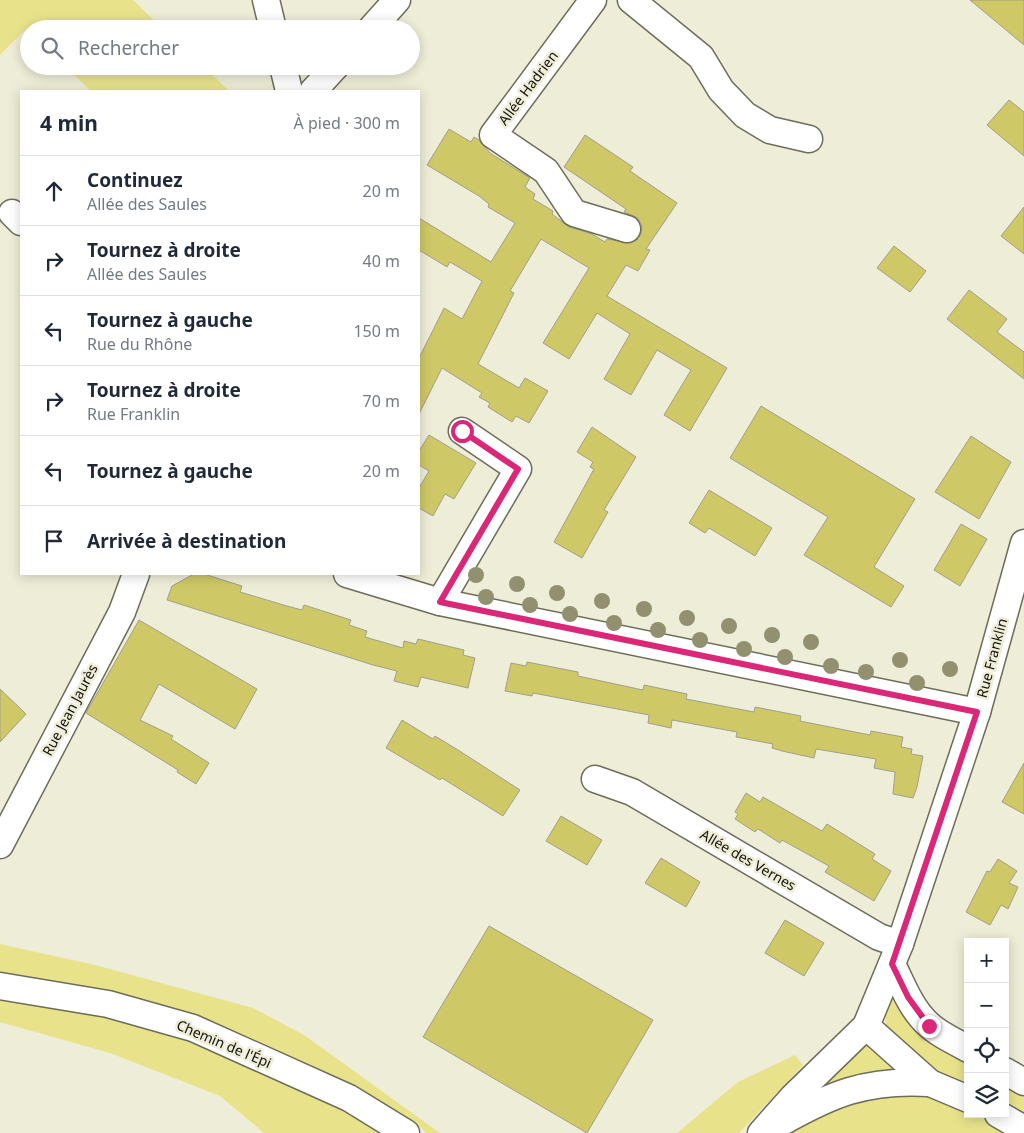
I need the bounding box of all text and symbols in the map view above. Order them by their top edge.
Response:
search box [20,20,420,75]
icon: search [38,34,66,62]
text: Rechercher [78,35,179,61]
street label: Allée Hadrien [493,47,562,129]
text: 4 min [40,109,98,137]
text: À pied · 300 m [294,112,400,134]
text: Continuez [87,167,183,193]
icon: ahead [40,177,68,205]
text: 20 m [363,180,400,202]
text: Allée des Saules [87,193,207,215]
text: Tournez à droite [87,237,241,263]
icon: right [40,247,68,275]
text: 40 m [363,250,400,272]
text: Allée des Saules [87,263,207,285]
text: Tournez à gauche [87,307,253,333]
icon: left [40,317,68,345]
text: 150 m [353,320,400,342]
text: Rue du Rhône [87,333,192,355]
text: Tournez à droite [87,377,241,403]
icon: right [40,387,68,415]
text: 70 m [363,390,400,412]
text: Rue Franklin [87,403,180,425]
route start [451,420,474,443]
icon: left [40,457,68,485]
text: Tournez à gauche [87,458,253,484]
text: 20 m [363,460,400,482]
icon: arrive [40,527,68,555]
text: Arrivée à destination [87,528,286,554]
street label: Rue Franklin [972,616,1011,700]
street label: Rue Jean Jaurès [37,660,102,759]
street label: Allée des Vernes [697,824,800,895]
map controls [964,938,1009,1118]
button: + [964,938,1009,983]
button: − [964,983,1009,1028]
street label: Chemin de l'Épi [174,1015,275,1072]
route end [918,1015,941,1038]
button: locate [964,1028,1009,1073]
button: layers [964,1073,1009,1118]

